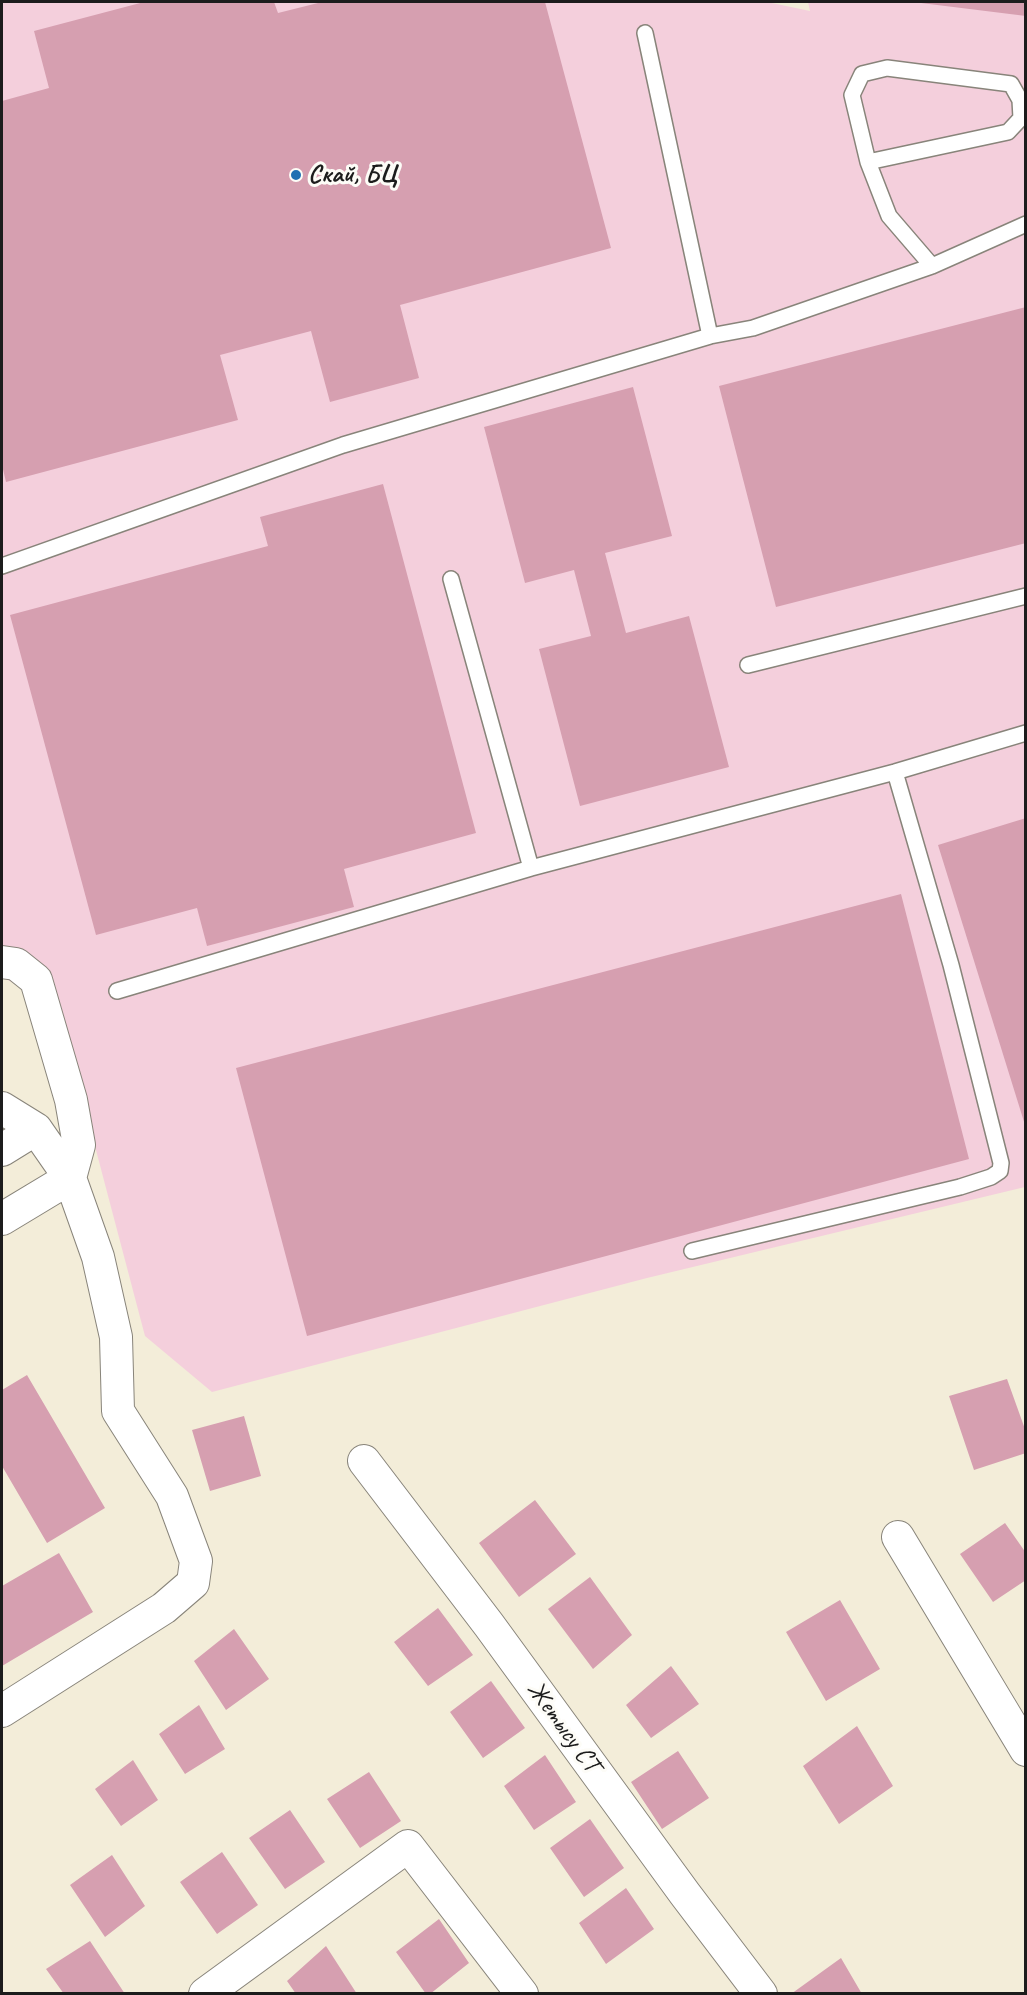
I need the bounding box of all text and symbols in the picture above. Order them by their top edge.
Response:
place label: Скай, БЦ [308,159,398,191]
marker: Скай, БЦ [289,168,303,182]
street label: Жетысу СТ [520,1675,606,1779]

